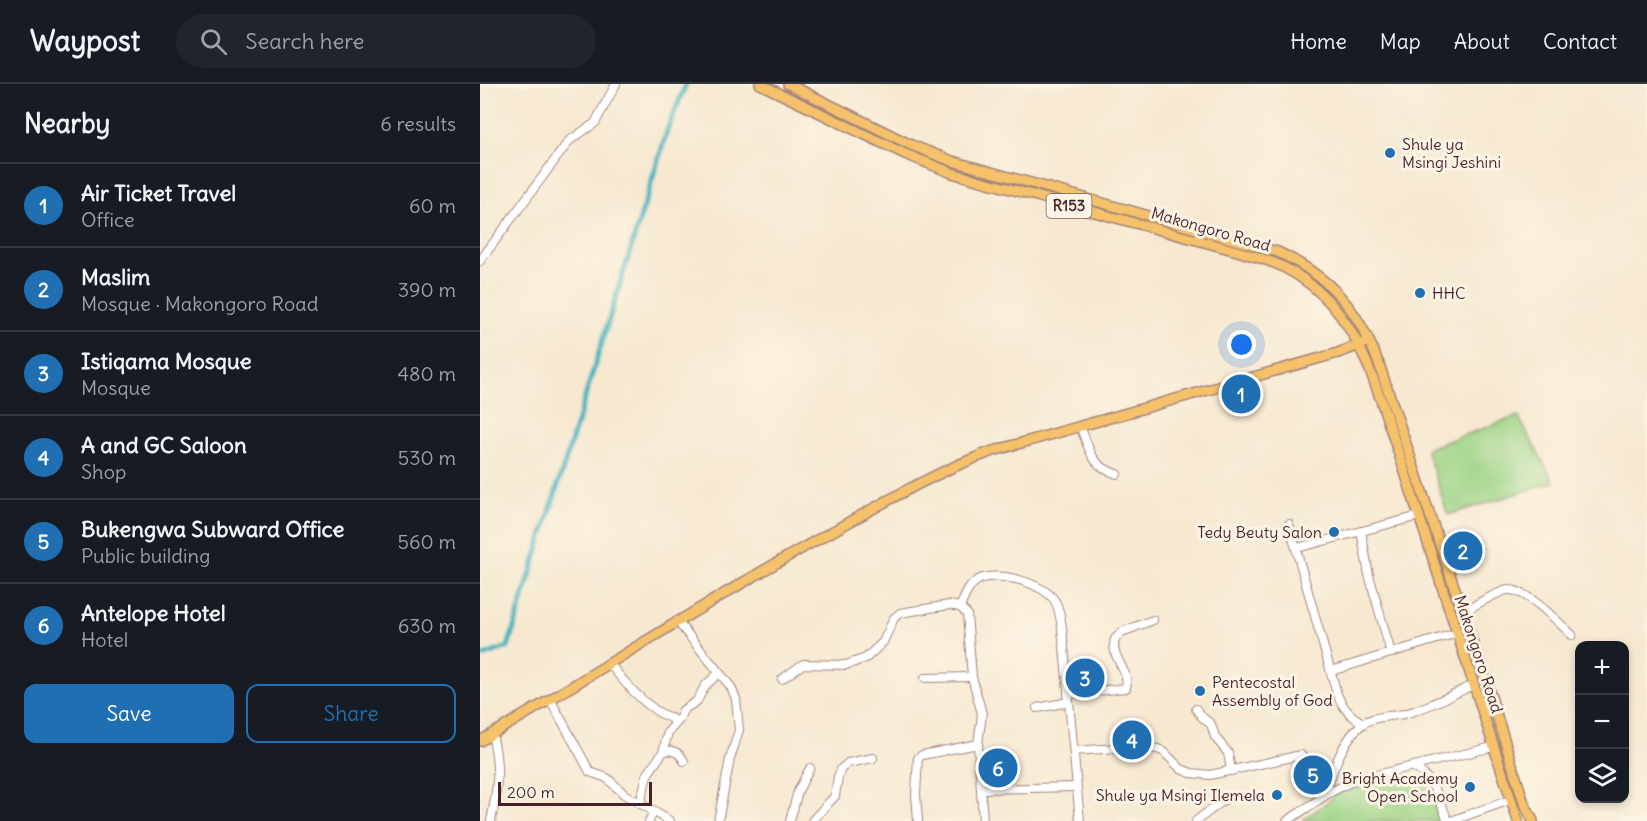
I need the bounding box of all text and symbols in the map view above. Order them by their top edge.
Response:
search box [176,14,596,68]
text: Waypost [30,23,140,59]
icon: search [197,25,230,58]
text: Search here [245,27,364,55]
text: Home [1290,28,1347,55]
text: Map [1380,28,1421,55]
text: About [1454,28,1510,55]
text: Contact [1543,28,1617,55]
text: Nearby [24,107,110,140]
text: 6 results [380,111,456,136]
place label: Shule ya Msingi Jeshini [1402,134,1501,172]
marker: Shule ya Msingi Jeshini [1383,146,1397,160]
text: Air Ticket Travel [81,179,236,207]
text: 1 [40,193,47,218]
text: 60 m [409,193,456,218]
road number: R153 [1046,194,1092,218]
street label: Makongoro Road [1149,202,1273,256]
text: Office [81,207,135,232]
text: Maslim [81,263,150,291]
text: 2 [38,277,49,302]
text: 390 m [398,277,456,302]
place label: HHC [1432,283,1466,303]
marker: HHC [1413,286,1427,300]
text: Mosque · Makongoro Road [81,291,318,316]
your location [1227,330,1256,359]
text: Istiqama Mosque [81,347,252,375]
text: 3 [38,361,49,386]
text: 480 m [397,361,456,386]
pin: 1 [1222,372,1260,416]
text: Mosque [81,375,151,400]
text: A and GC Saloon [81,431,247,459]
text: 4 [38,445,49,470]
text: 530 m [398,445,456,470]
text: Shop [81,459,126,484]
text: Bukengwa Subward Office [81,515,344,543]
place label: Tedy Beuty Salon [1197,522,1322,542]
marker: Tedy Beuty Salon [1327,525,1341,539]
pin: 2 [1444,528,1482,574]
text: 5 [38,529,49,554]
text: 560 m [398,529,456,554]
text: Public building [81,543,210,568]
street label: Makongoro Road [1450,592,1508,716]
text: Antelope Hotel [81,599,226,627]
text: 6 [38,613,49,638]
text: 630 m [398,613,456,638]
text: Hotel [81,627,128,652]
map controls [1575,641,1629,803]
button: + [1575,641,1629,695]
pin: 3 [1066,656,1104,700]
place label: Pentecostal Assembly of God [1212,672,1333,710]
button: Save [24,684,234,743]
button: Share [246,684,456,743]
marker: Pentecostal Assembly of God [1193,684,1207,698]
button: − [1575,695,1629,749]
pin: 4 [1112,718,1152,762]
pin: 6 [978,746,1018,790]
button: layers [1575,749,1629,803]
pin: 5 [1294,752,1332,798]
place label: Bright Academy Open School [1342,768,1458,806]
scale bar [498,779,652,806]
marker: Bright Academy Open School [1463,780,1477,794]
text: 200 m [507,782,555,802]
place label: Shule ya Msingi Ilemela [1096,785,1265,805]
marker: Shule ya Msingi Ilemela [1270,788,1284,802]

